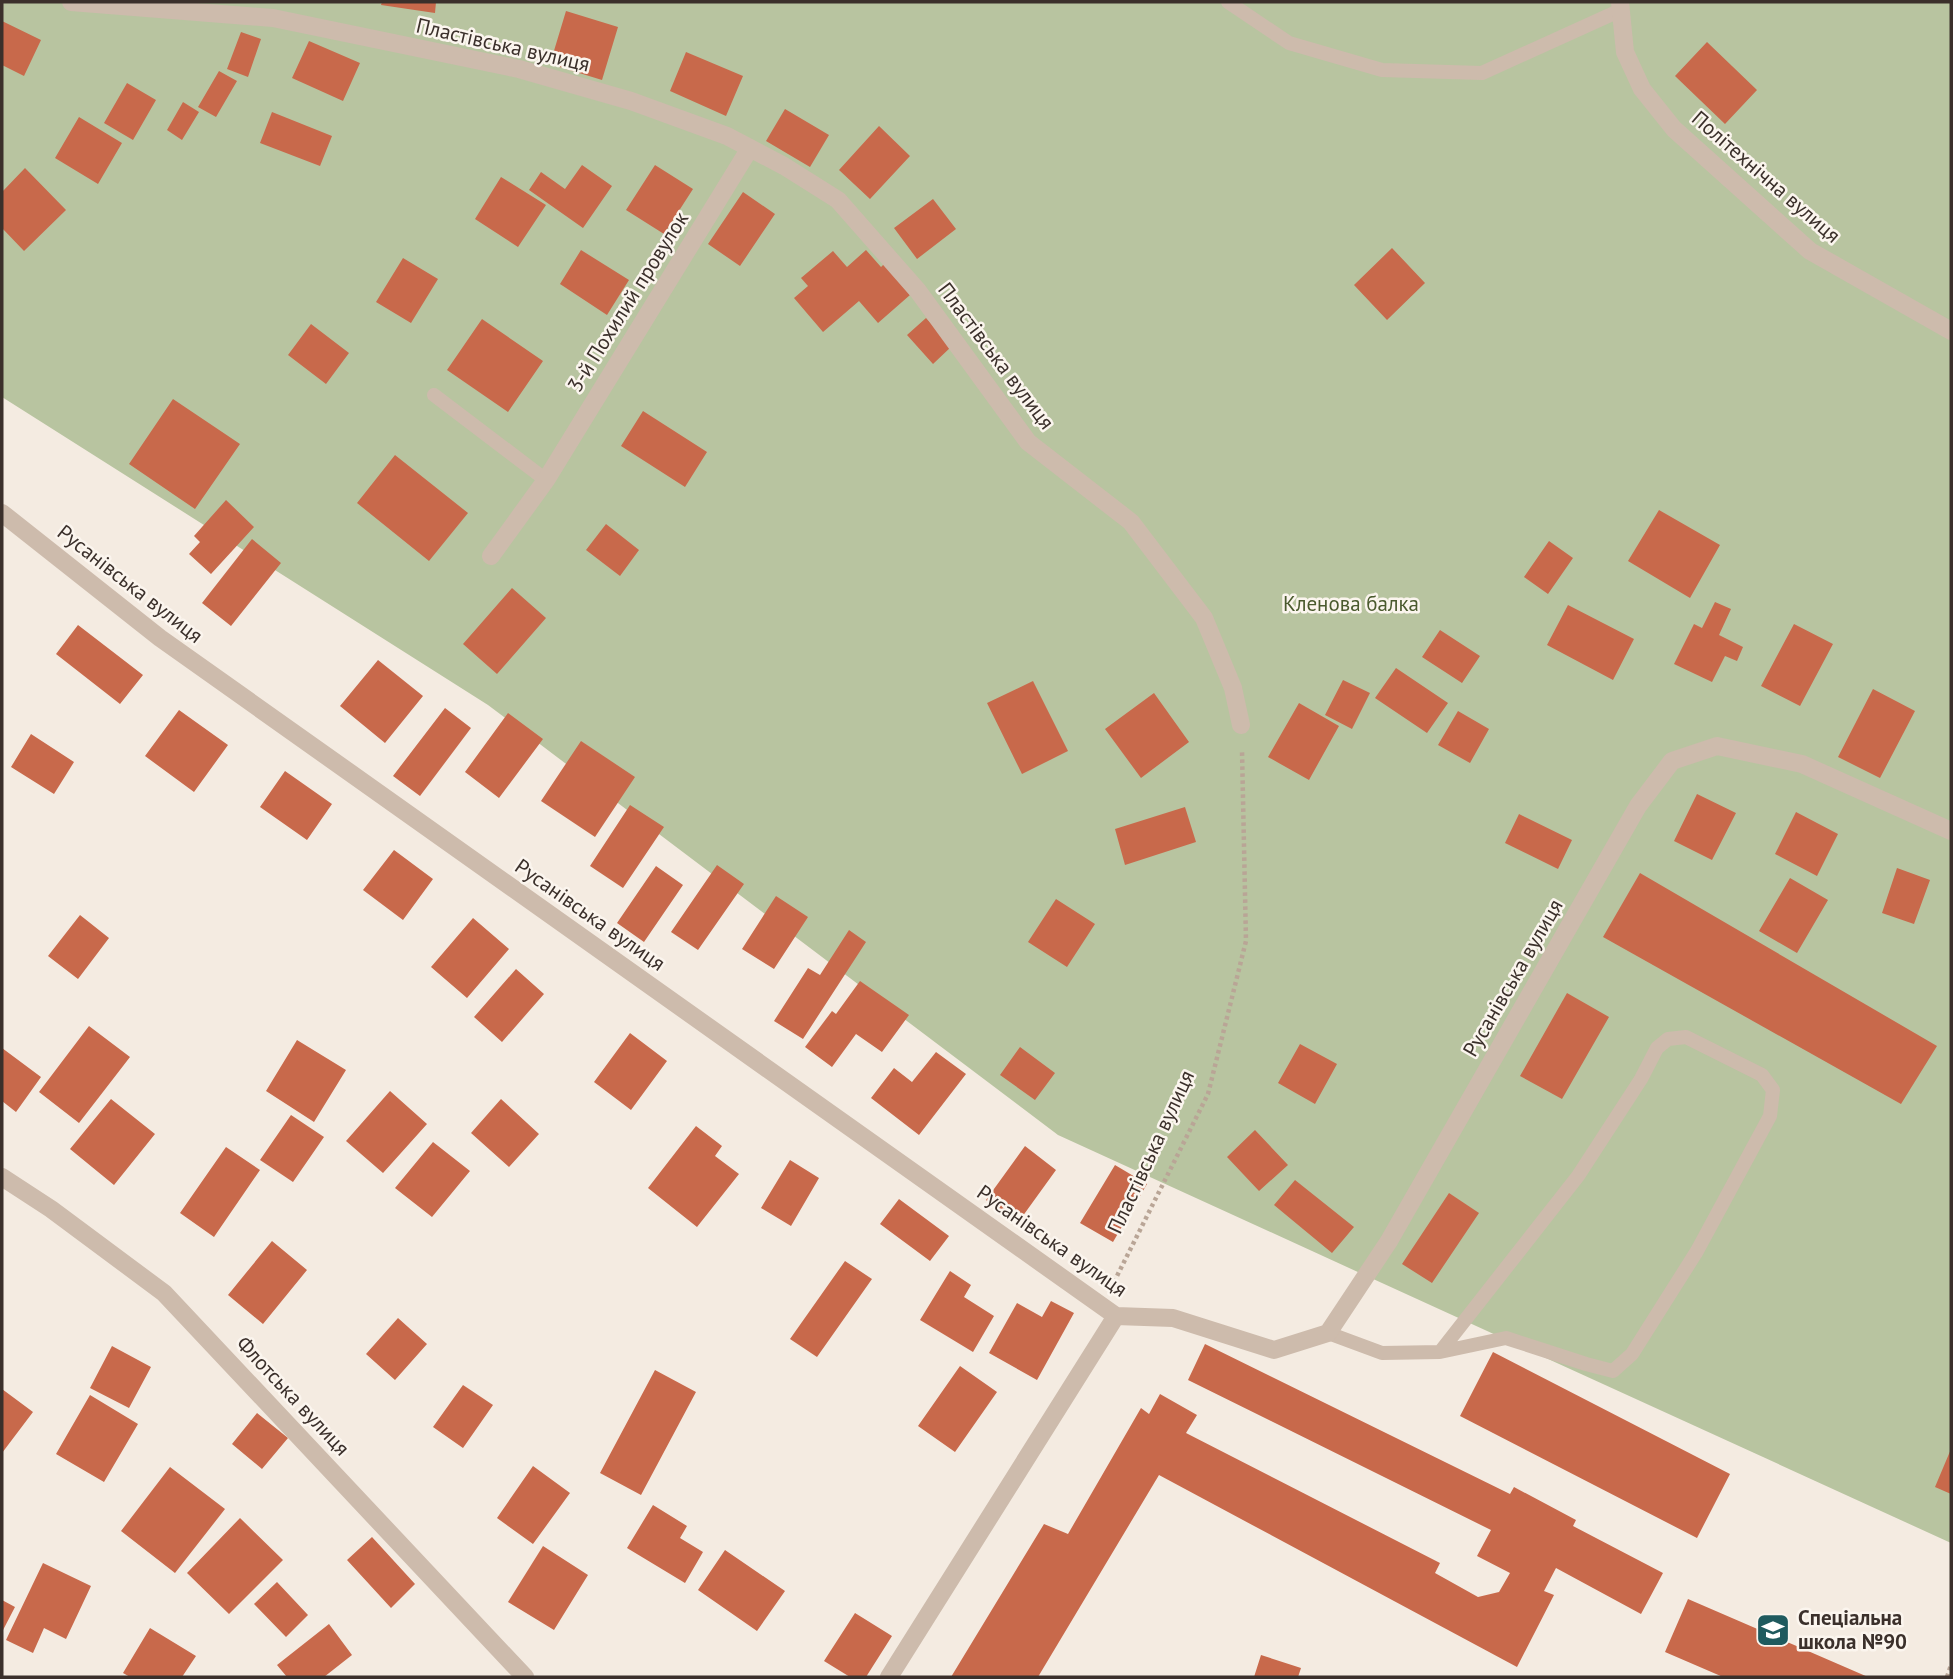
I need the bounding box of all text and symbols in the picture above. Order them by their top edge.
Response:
street label: Пластівська вулиця [414,11,592,78]
street label: Політехнічна вулиця [1686,105,1846,249]
street label: 3-й Похилий провулок [561,206,694,397]
street label: Пластівська вулиця [932,277,1060,435]
street label: Русанівська вулиця [52,518,209,649]
park label: Кленова балка [1283,590,1419,617]
street label: Русанівська вулиця [510,853,671,977]
street label: Русанівська вулиця [1457,894,1569,1061]
street label: Пластівська вулиця [1101,1066,1200,1238]
street label: Русанівська вулиця [972,1179,1133,1303]
street label: Флотська вулиця [231,1330,356,1461]
place label: Спеціальна школа №90 [1798,1604,1907,1655]
school or university icon: Спеціальна школа №90 [1754,1611,1792,1649]

